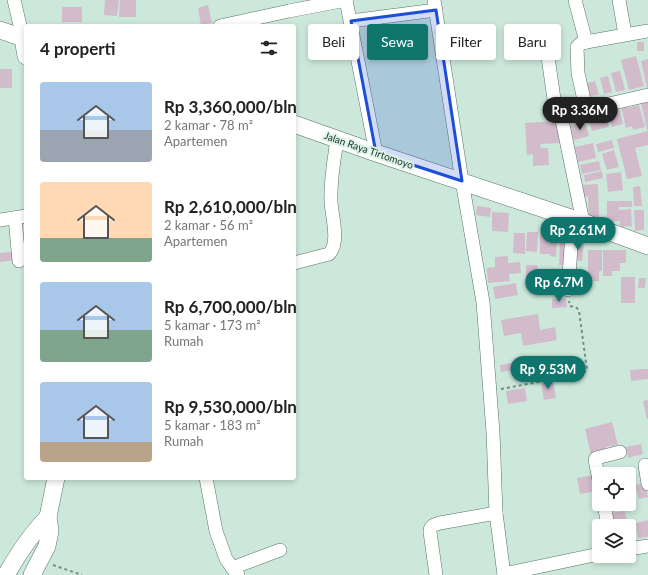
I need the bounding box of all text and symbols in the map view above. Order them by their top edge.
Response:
chip: Beli [308,24,359,60]
chip: Sewa [367,24,428,60]
chip: Filter [436,24,496,60]
chip: Baru [504,24,561,60]
icon: filters [258,37,280,59]
text: 4 properti [40,38,116,59]
text: Rp 3,360,000/bln [164,96,297,117]
pin: Rp 3.36M [539,97,621,131]
icon: home [72,98,120,146]
text: Rp 3.36M [552,102,608,118]
text: 2 kamar · 78 m² [164,117,253,133]
street label: Jalan Raya Tirtomoyo [323,129,415,171]
text: Apartemen [164,133,228,149]
text: Rp 2,610,000/bln [164,196,297,217]
icon: home [72,198,120,246]
text: 2 kamar · 56 m² [164,217,253,233]
pin: Rp 2.61M [537,217,619,251]
text: Rp 2.61M [550,222,606,238]
text: Apartemen [164,233,228,249]
pin: Rp 6.7M [522,269,596,303]
text: Rp 6.7M [534,274,584,290]
text: Rp 6,700,000/bln [164,296,297,317]
icon: home [72,298,120,346]
text: 5 kamar · 173 m² [164,317,261,333]
text: Rumah [164,333,204,349]
pin: Rp 9.53M [507,356,589,390]
text: Rp 9.53M [520,361,576,377]
text: Rp 9,530,000/bln [164,396,297,417]
icon: home [72,398,120,446]
text: 5 kamar · 183 m² [164,417,261,433]
text: Rumah [164,433,204,449]
map controls [592,467,636,563]
button: locate [592,467,636,511]
button: layers [592,519,636,563]

